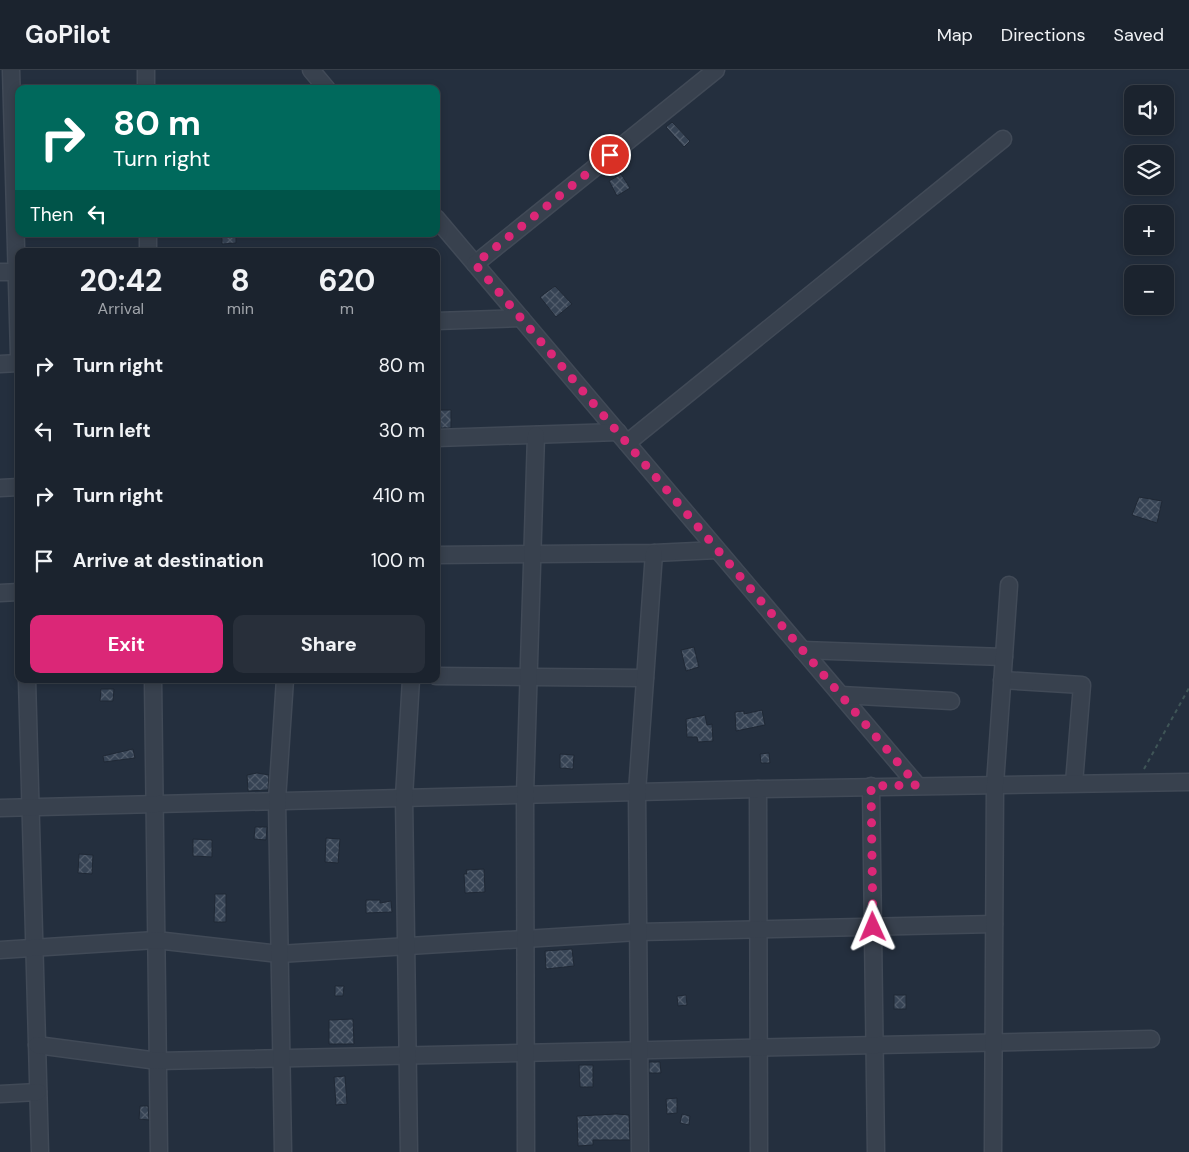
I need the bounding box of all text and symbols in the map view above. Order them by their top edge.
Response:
text: GoPilot [25,19,111,50]
text: Map [937,23,973,47]
text: Directions [1001,23,1086,47]
text: Saved [1114,23,1164,47]
map controls [1124,85,1174,315]
button: sound [1124,85,1174,135]
text: 80 m [113,100,201,146]
icon: right [30,105,95,170]
pin [589,134,631,176]
icon: arrive [596,141,624,169]
text: Turn right [113,144,210,173]
button: layers [1124,145,1174,195]
icon: left [83,200,111,228]
text: Then [30,202,73,227]
button: + [1124,205,1174,255]
text: 20:42 [79,261,162,300]
text: 8 [231,261,250,300]
text: 620 [318,261,376,300]
button: − [1124,265,1174,315]
text: Arrival [98,298,144,319]
text: min [227,298,254,319]
text: m [340,298,354,319]
icon: right [30,352,58,380]
text: Turn right [73,353,163,378]
text: 80 m [378,353,425,378]
icon: left [30,417,58,445]
text: Turn left [73,418,151,443]
text: 30 m [379,418,425,443]
icon: right [30,482,58,510]
text: Turn right [73,483,163,508]
text: 410 m [373,483,425,508]
icon: arrive [30,547,58,575]
text: Arrive at destination [73,548,264,573]
text: 100 m [371,548,425,573]
button: Exit [30,615,223,673]
button: Share [233,615,425,673]
position arrow [846,900,898,952]

